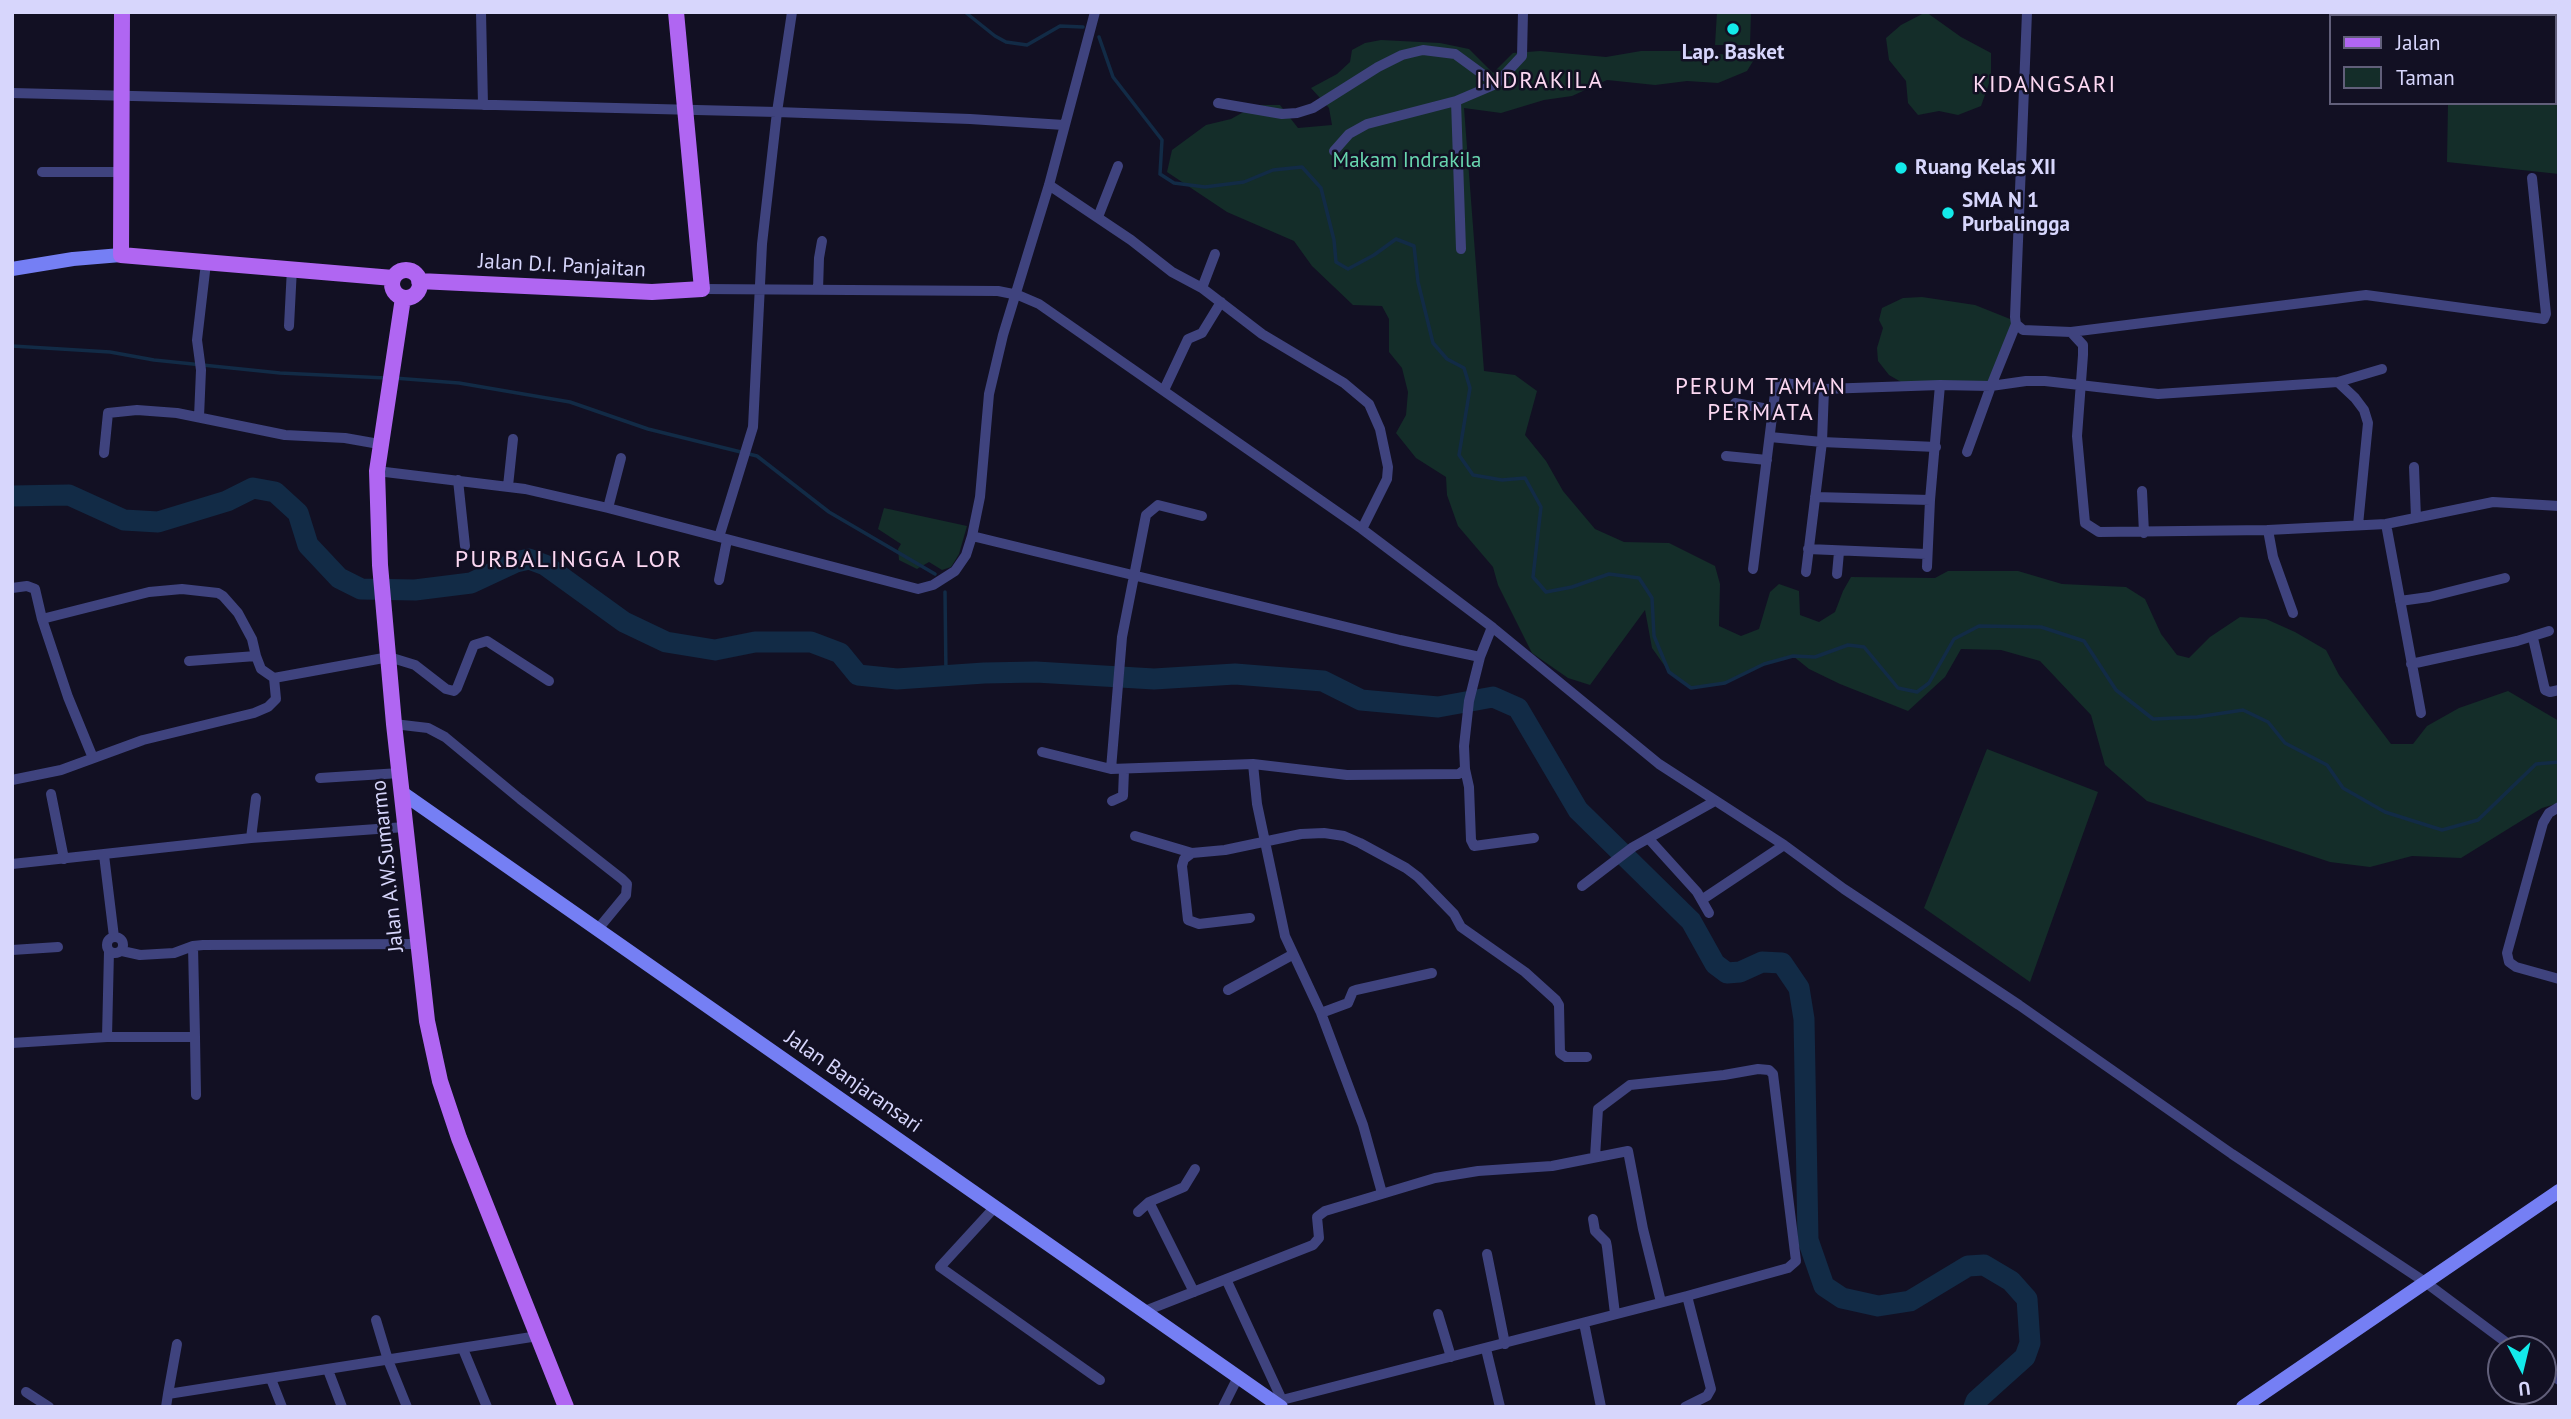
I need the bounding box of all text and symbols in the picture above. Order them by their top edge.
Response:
legend [2330,14,2557,105]
marker: Lap. Basket [1725,21,1741,37]
text: Jalan [2396,29,2441,56]
place label: Lap. Basket [1682,40,1784,66]
text: Taman [2396,64,2455,91]
district label: INDRAKILA [1477,67,1603,95]
district label: KIDANGSARI [1974,71,2116,99]
park label: Makam Indrakila [1333,148,1481,174]
place label: Ruang Kelas XII [1915,155,2056,181]
marker: Ruang Kelas XII [1893,160,1909,176]
place label: SMA N 1 Purbalingga [1962,188,2070,238]
marker: SMA N 1 Purbalingga [1940,205,1956,221]
street label: Jalan D.I. Panjaitan [478,249,646,283]
district label: PERUM TAMAN PERMATA [1676,373,1846,427]
district label: PURBALINGGA LOR [457,546,681,574]
street label: Jalan A.W.Sumarmo [366,779,410,953]
street label: Jalan Banjaransari [780,1025,926,1139]
north arrow [2487,1335,2557,1405]
text: U [2517,1376,2532,1401]

